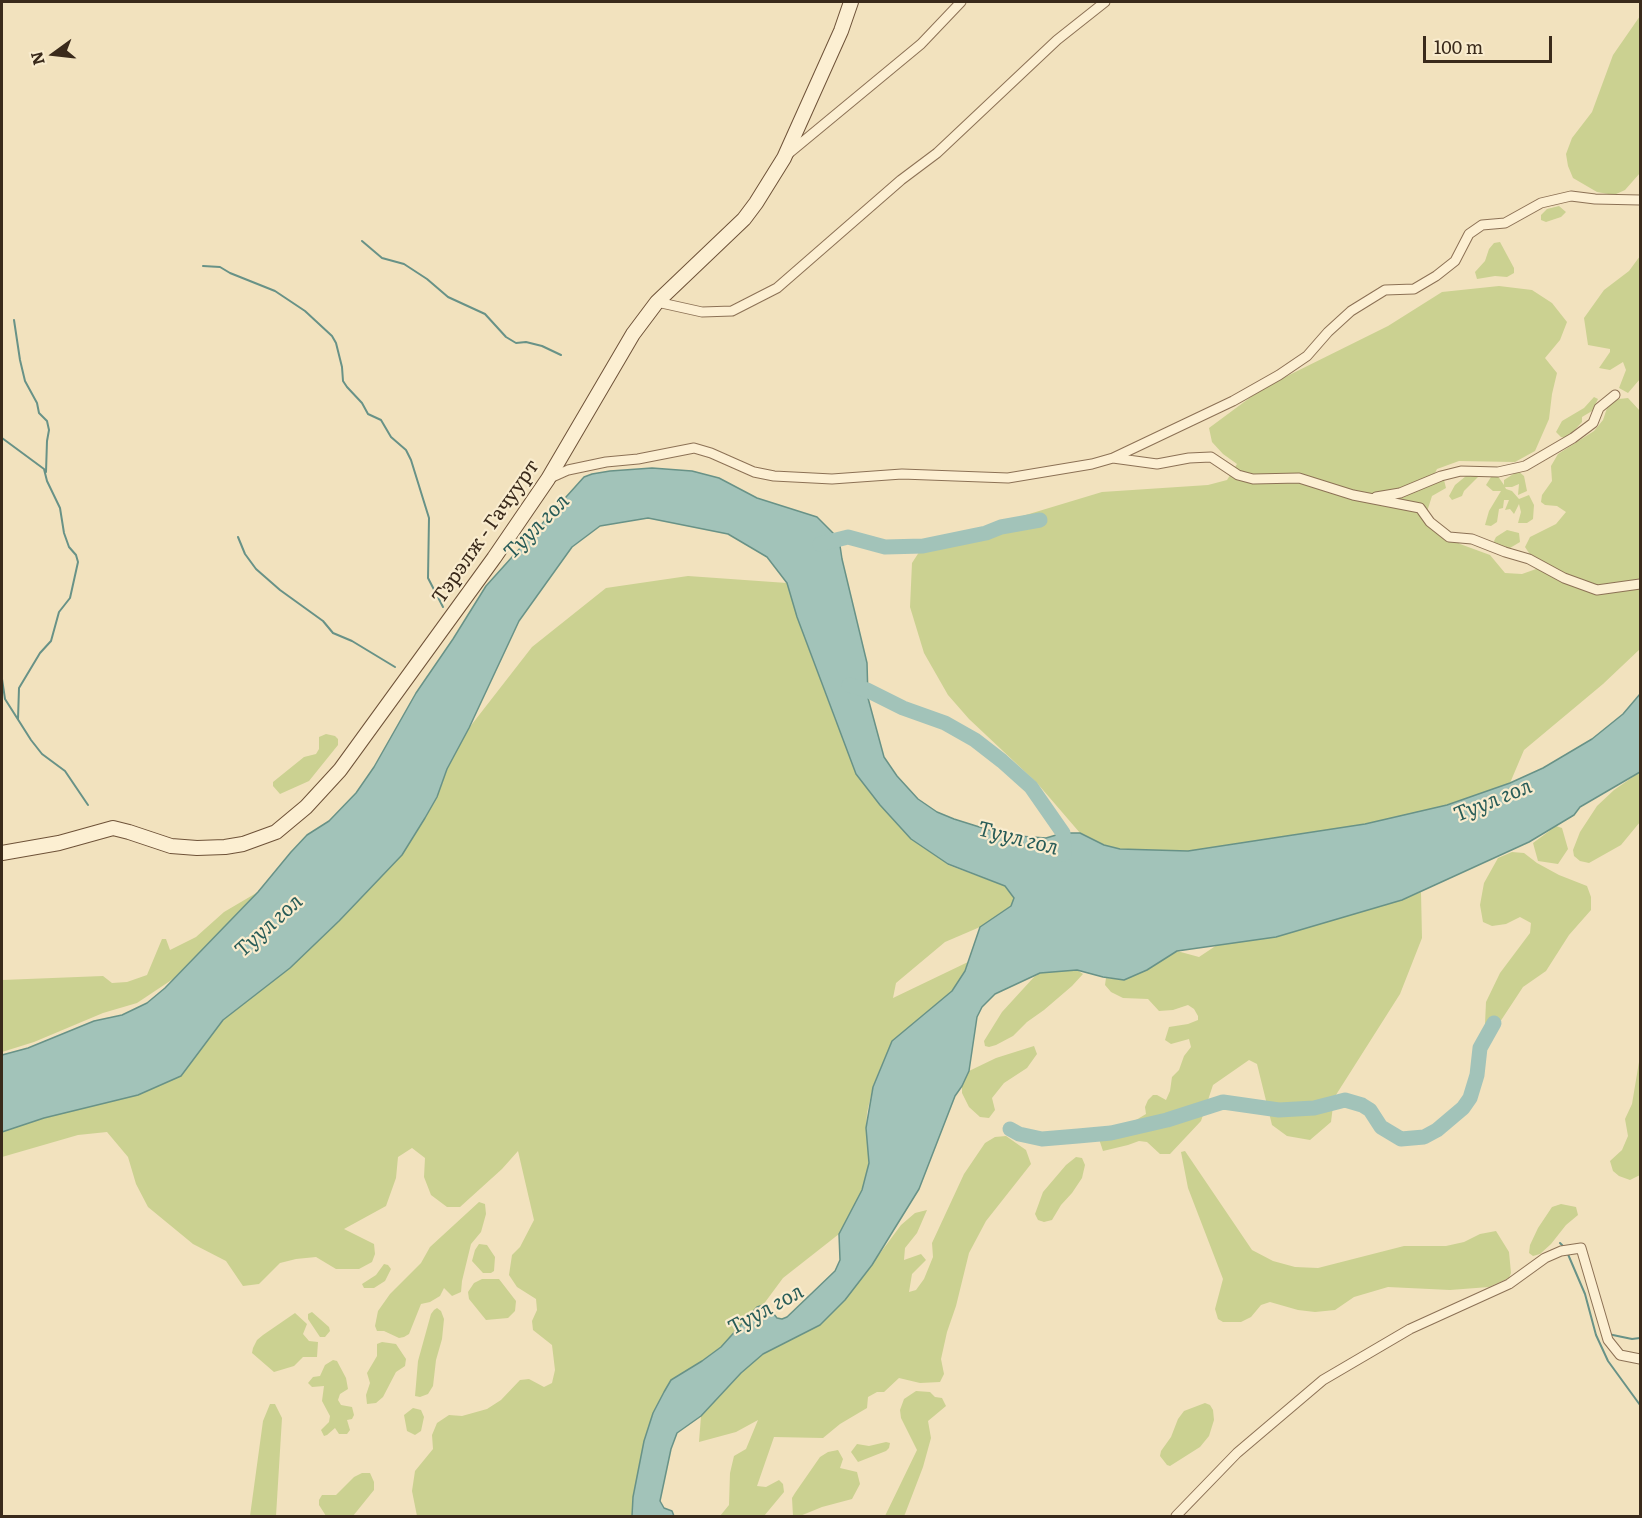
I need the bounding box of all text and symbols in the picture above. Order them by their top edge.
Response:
north arrow [24,24,84,84]
scale bar [1426,24,1555,62]
text: 100 m [1434,33,1483,60]
text: N [23,49,50,68]
street label: Тэрэлж - Гачуурт [427,455,545,609]
water label: Туул гол [499,489,575,565]
water label: Туул гол [1450,774,1536,828]
water label: Туул гол [975,817,1061,861]
water label: Туул гол [230,889,308,963]
water label: Туул гол [724,1279,808,1341]

